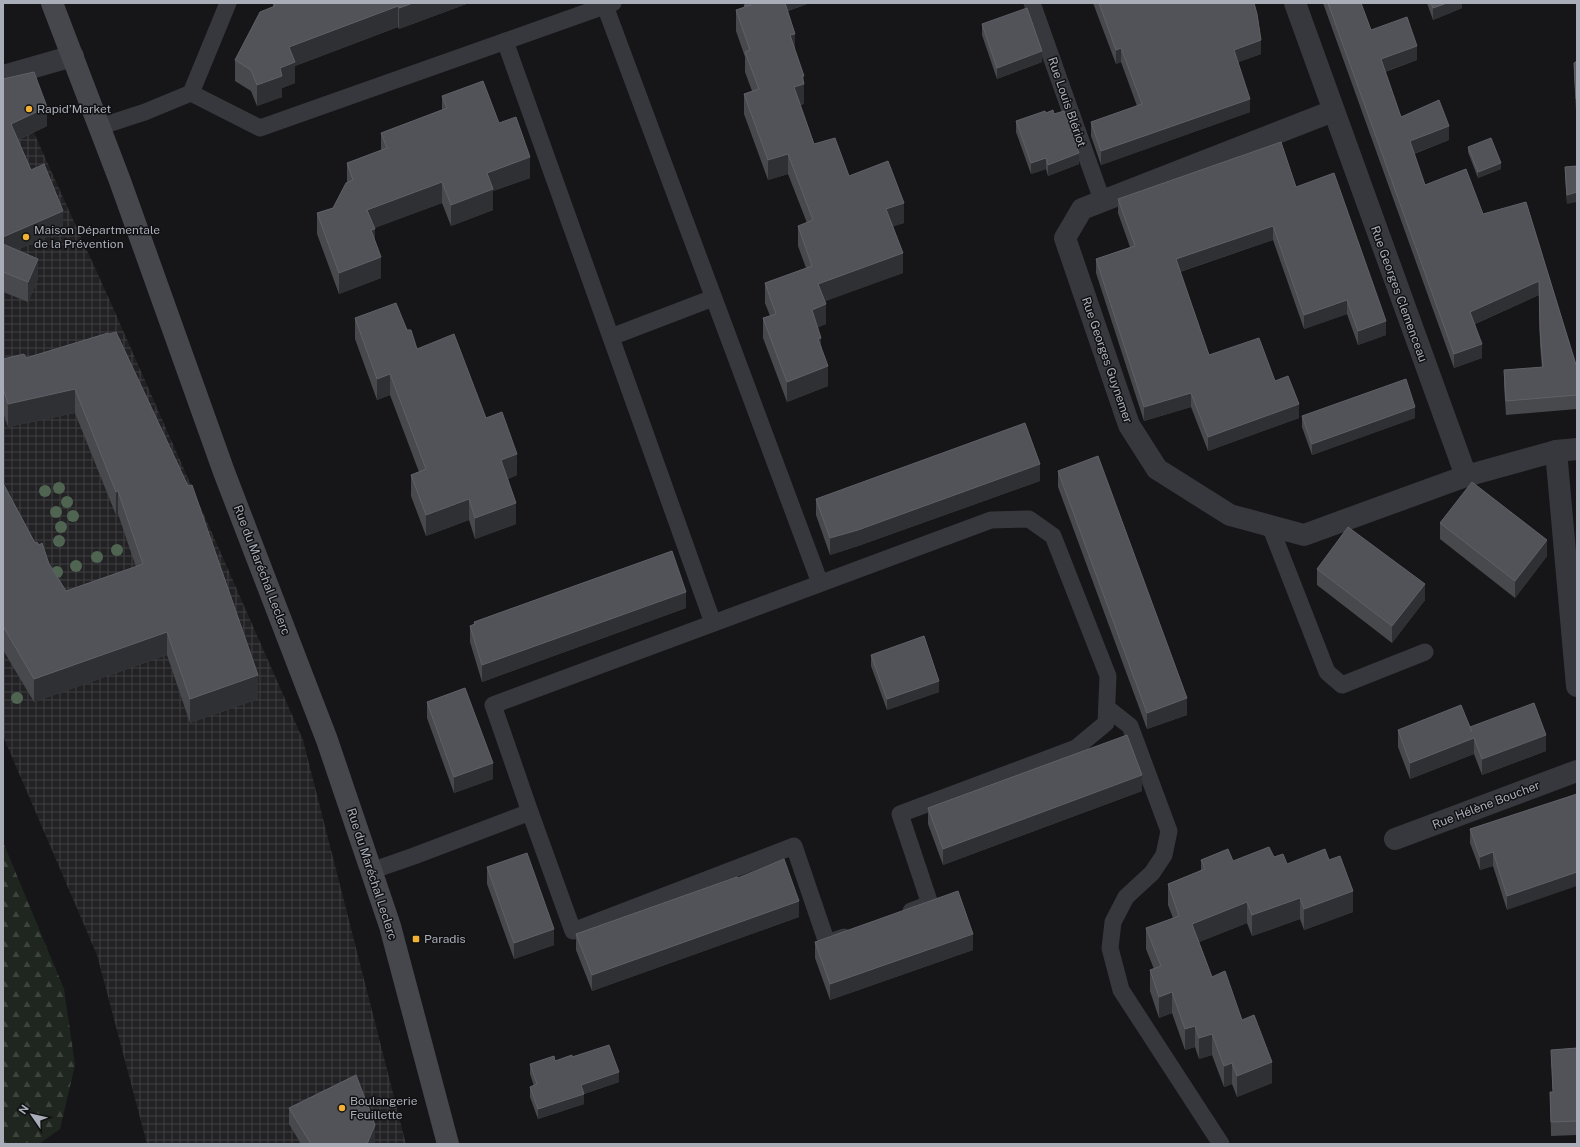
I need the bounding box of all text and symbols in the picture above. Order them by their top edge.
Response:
street label: Rue Louis Blériot [1045,55,1089,149]
place label: Rapid’Market [37,102,112,116]
marker: Rapid’Market [24,104,34,114]
place label: Maison Départmentale de la Prévention [34,223,160,251]
street label: Rue Georges Clemenceau [1368,224,1430,364]
marker: Maison Départmentale de la Prévention [21,232,31,242]
street label: Rue Georges Guynemer [1079,295,1135,425]
street label: Rue du Maréchal Leclerc [231,503,293,637]
street label: Rue Hélène Boucher [1430,778,1542,832]
street label: Rue du Maréchal Leclerc [344,806,400,942]
place label: Paradis [424,932,466,946]
marker: Paradis [411,934,421,944]
place label: Boulangerie Feuillette [350,1094,418,1122]
north arrow [12,1095,52,1135]
text: N [16,1102,31,1116]
marker: Boulangerie Feuillette [337,1103,347,1113]

